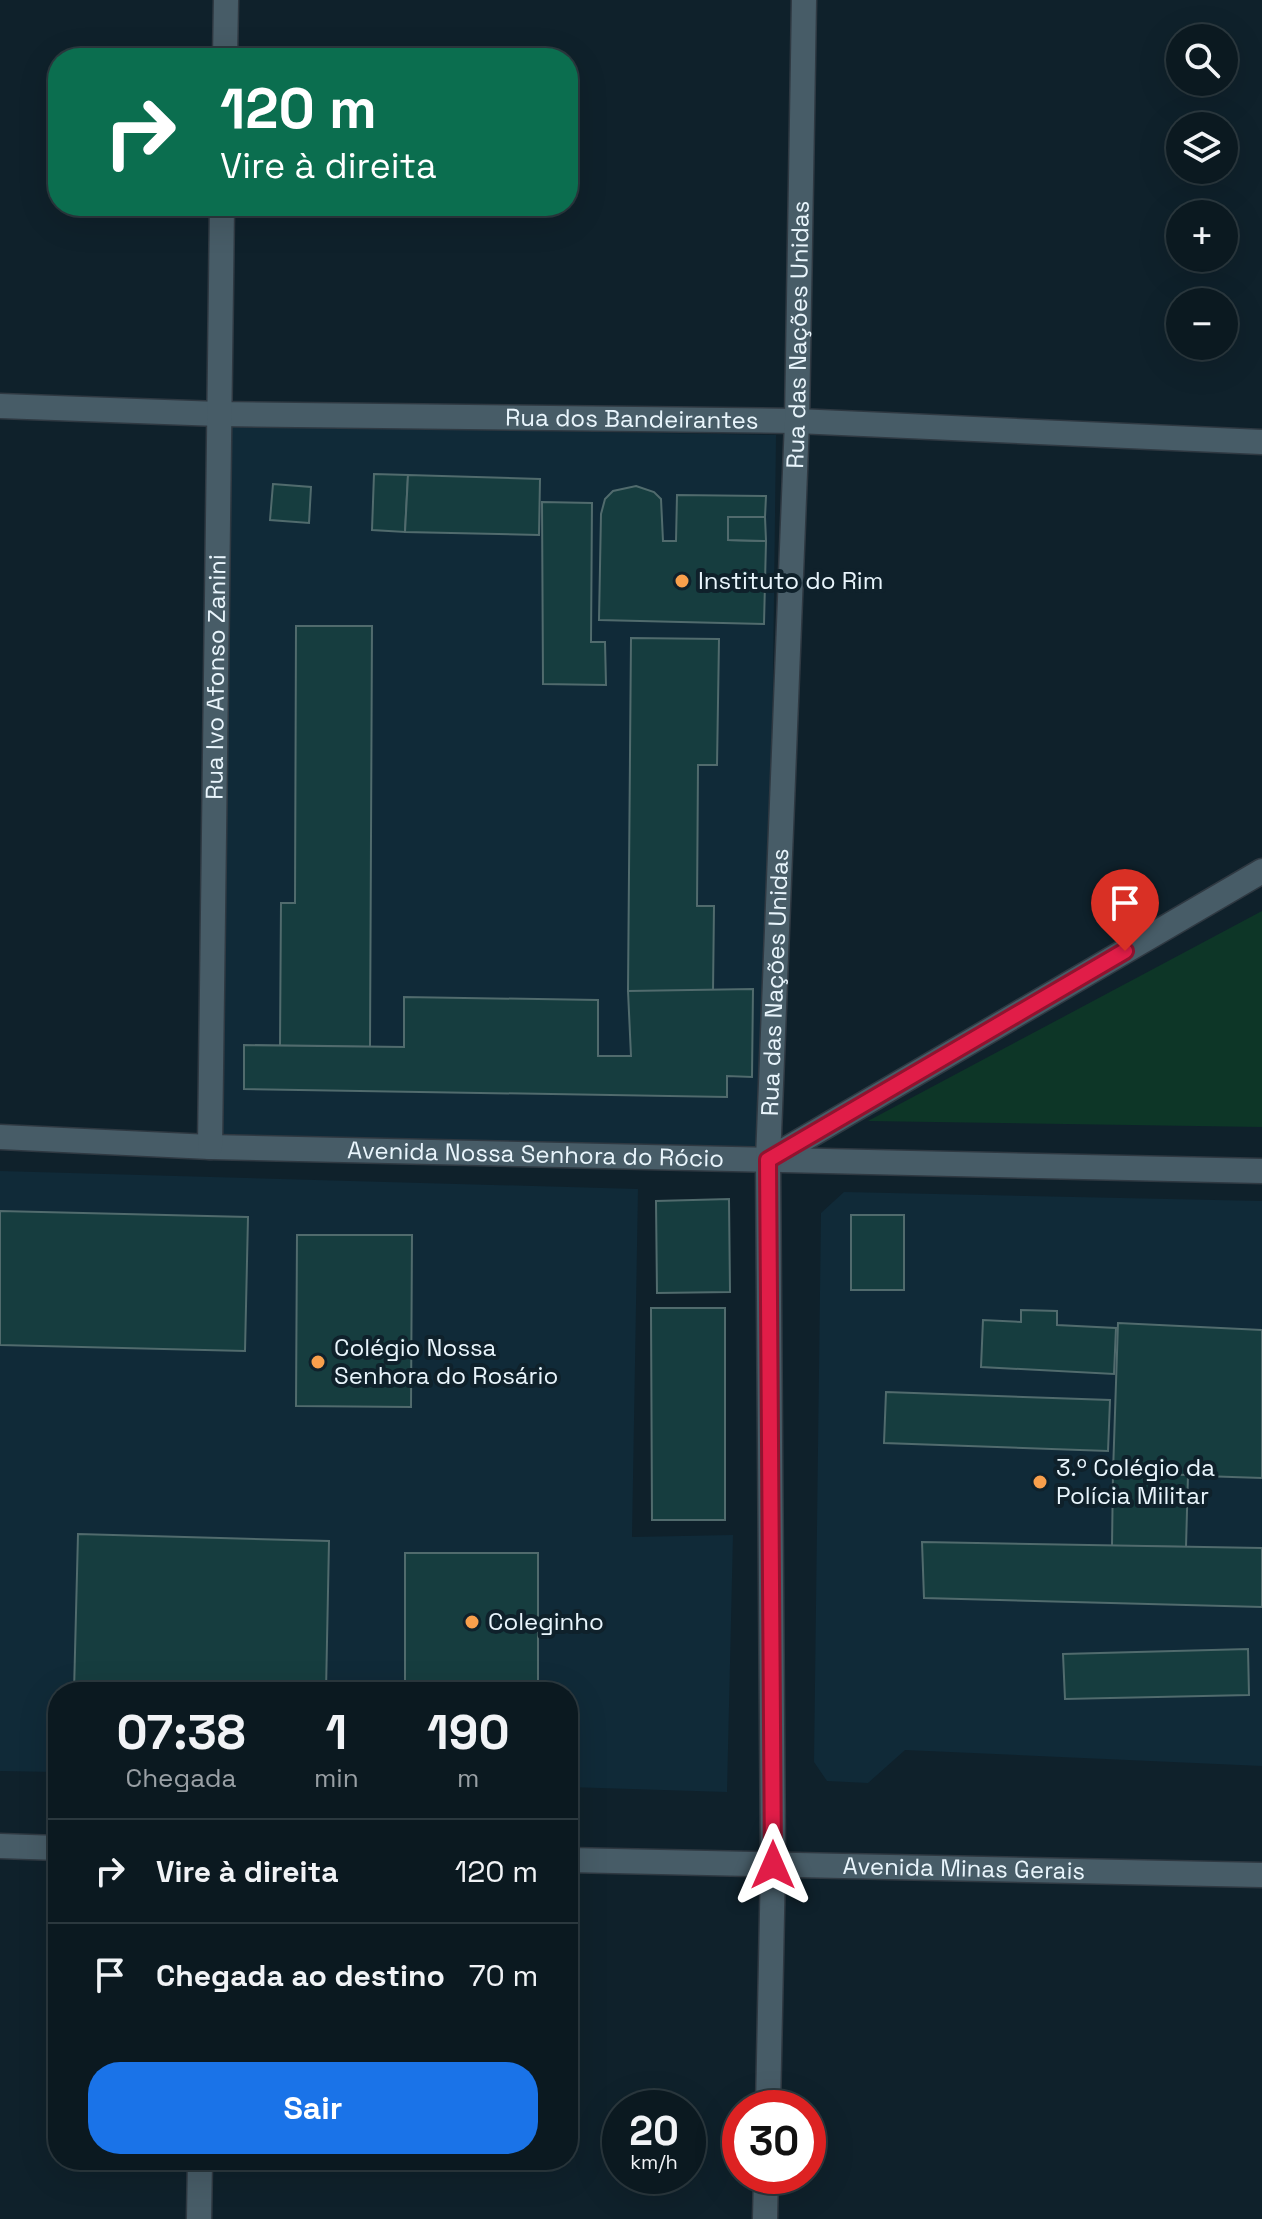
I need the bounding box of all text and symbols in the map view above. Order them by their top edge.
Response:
map controls [1166,24,1238,360]
button: search [1166,24,1238,96]
text: 120 m [220,73,377,144]
icon: right [88,80,192,184]
button: layers [1166,112,1238,184]
text: Vire à direita [220,143,437,189]
street label: Rua das Nações Unidas [779,200,816,469]
button: + [1166,200,1238,272]
button: − [1166,288,1238,360]
street label: Rua dos Bandeirantes [505,401,759,436]
street label: Rua Ivo Afonso Zanini [198,554,233,800]
place label: Instituto do Rim [698,565,883,596]
marker: Instituto do Rim [673,572,691,590]
street label: Rua das Nações Unidas [754,848,795,1117]
pin [1091,869,1159,951]
icon: arrive [1103,881,1147,925]
street label: Avenida Nossa Senhora do Rócio [347,1134,724,1174]
place label: Colégio Nossa Senhora do Rosário [334,1332,558,1391]
marker: Colégio Nossa Senhora do Rosário [309,1353,327,1371]
place label: 3.º Colégio da Polícia Militar [1056,1452,1215,1511]
marker: 3.º Colégio da Polícia Militar [1031,1473,1049,1491]
place label: Coleginho [488,1606,604,1637]
marker: Coleginho [463,1613,481,1631]
text: 07:38 [116,1702,245,1763]
text: 1 [325,1702,347,1763]
text: 190 [427,1702,510,1763]
text: Chegada [125,1761,236,1795]
text: min [314,1761,359,1795]
text: m [457,1761,479,1795]
position arrow [731,1823,815,1907]
icon: right [88,1849,132,1893]
street label: Avenida Minas Gerais [842,1850,1085,1886]
text: Vire à direita [156,1852,339,1891]
text: 120 m [455,1852,538,1891]
icon: arrive [88,1953,132,1997]
text: Chegada ao destino [156,1956,445,1995]
text: 70 m [469,1956,538,1995]
button: Sair [88,2062,538,2154]
speed limit sign: 30 [722,2090,826,2194]
text: 20 [629,2106,679,2157]
text: km/h [630,2149,678,2175]

